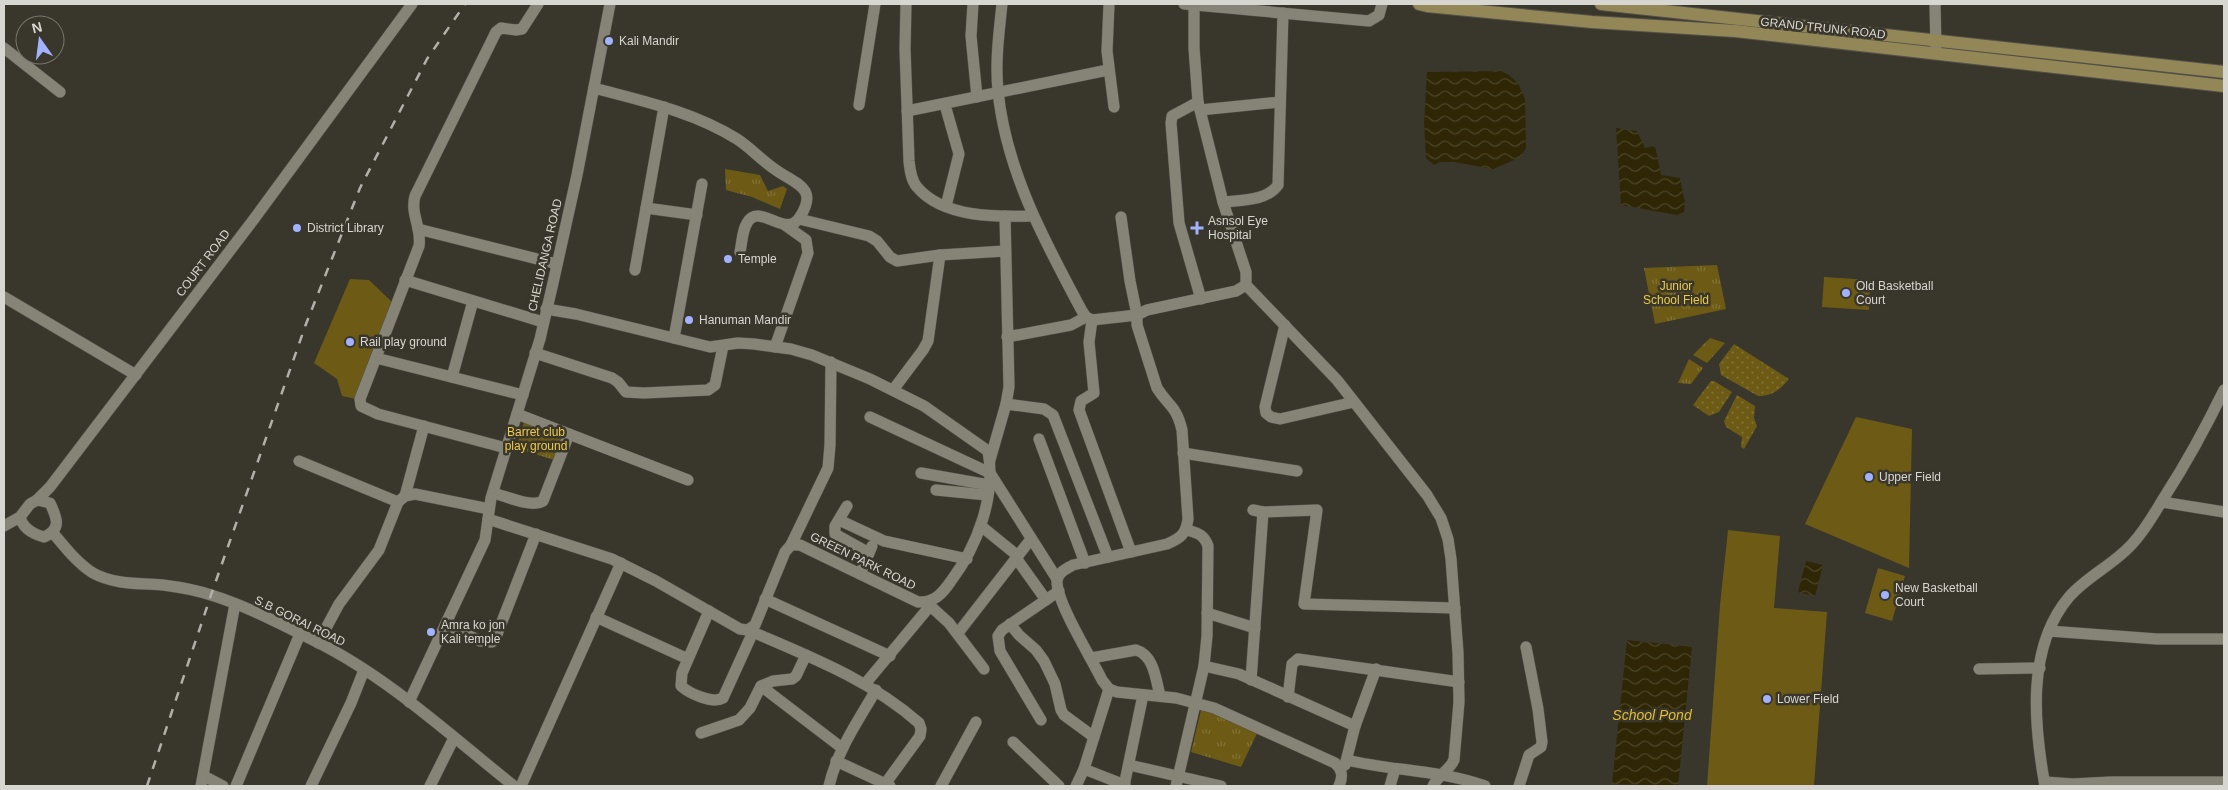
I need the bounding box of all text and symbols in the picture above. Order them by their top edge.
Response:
street label: GRAND TRUNK ROAD [1760,14,1887,42]
north arrow [15,15,65,65]
text: N [30,18,44,36]
place label: Kali Mandir [619,34,679,48]
marker: Kali Mandir [603,35,615,47]
street label: CHELIDANGA ROAD [525,197,565,313]
place label: Asnsol Eye Hospital [1208,214,1268,242]
place label: District Library [307,221,384,235]
marker: Asnsol Eye Hospital [1190,221,1204,235]
marker: District Library [291,222,303,234]
street label: COURT ROAD [173,226,233,299]
place label: Temple [738,252,777,266]
marker: Temple [722,253,734,265]
park label: Junior School Field [1643,279,1709,307]
place label: Old Basketball Court [1856,279,1933,307]
marker: Old Basketball Court [1840,287,1852,299]
place label: Hanuman Mandir [699,313,791,327]
marker: Hanuman Mandir [683,314,695,326]
place label: Rail play ground [360,335,447,349]
marker: Rail play ground [344,336,356,348]
park label: Barret club play ground [505,425,567,453]
place label: Upper Field [1879,470,1941,484]
marker: Upper Field [1863,471,1875,483]
street label: GREEN PARK ROAD [808,529,918,593]
place label: New Basketball Court [1895,581,1978,609]
marker: New Basketball Court [1879,589,1891,601]
street label: S.B GORAI ROAD [252,593,348,649]
place label: Amra ko jon Kali temple [441,618,505,646]
marker: Amra ko jon Kali temple [425,626,437,638]
place label: Lower Field [1777,692,1839,706]
marker: Lower Field [1761,693,1773,705]
water label: School Pond [1612,707,1693,723]

